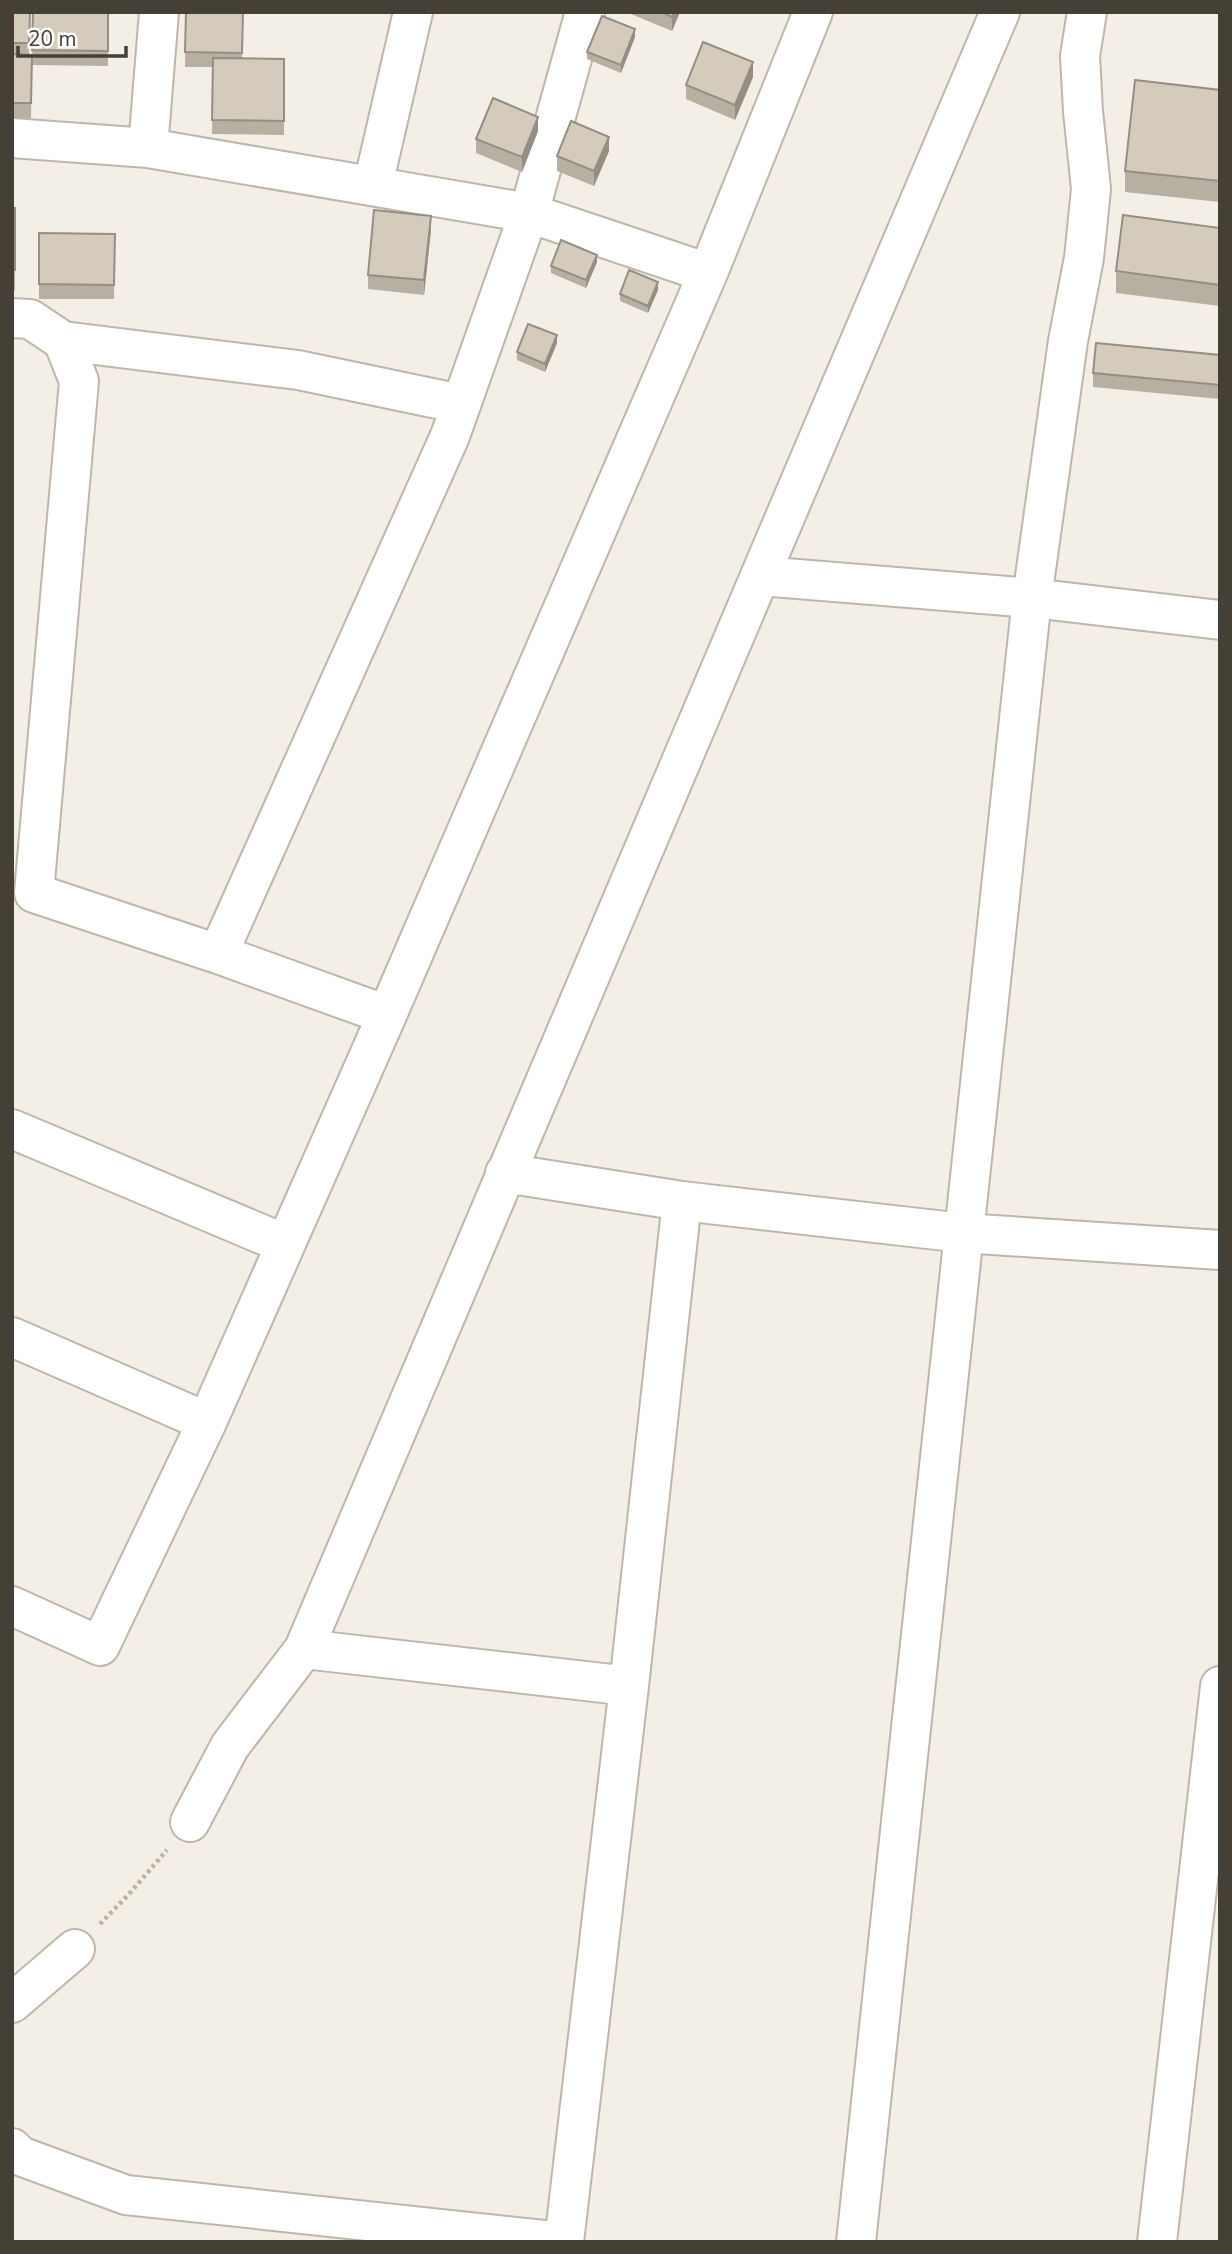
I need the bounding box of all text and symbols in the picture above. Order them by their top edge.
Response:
scale bar [18,14,126,58]
text: 20 m [28,25,77,53]

